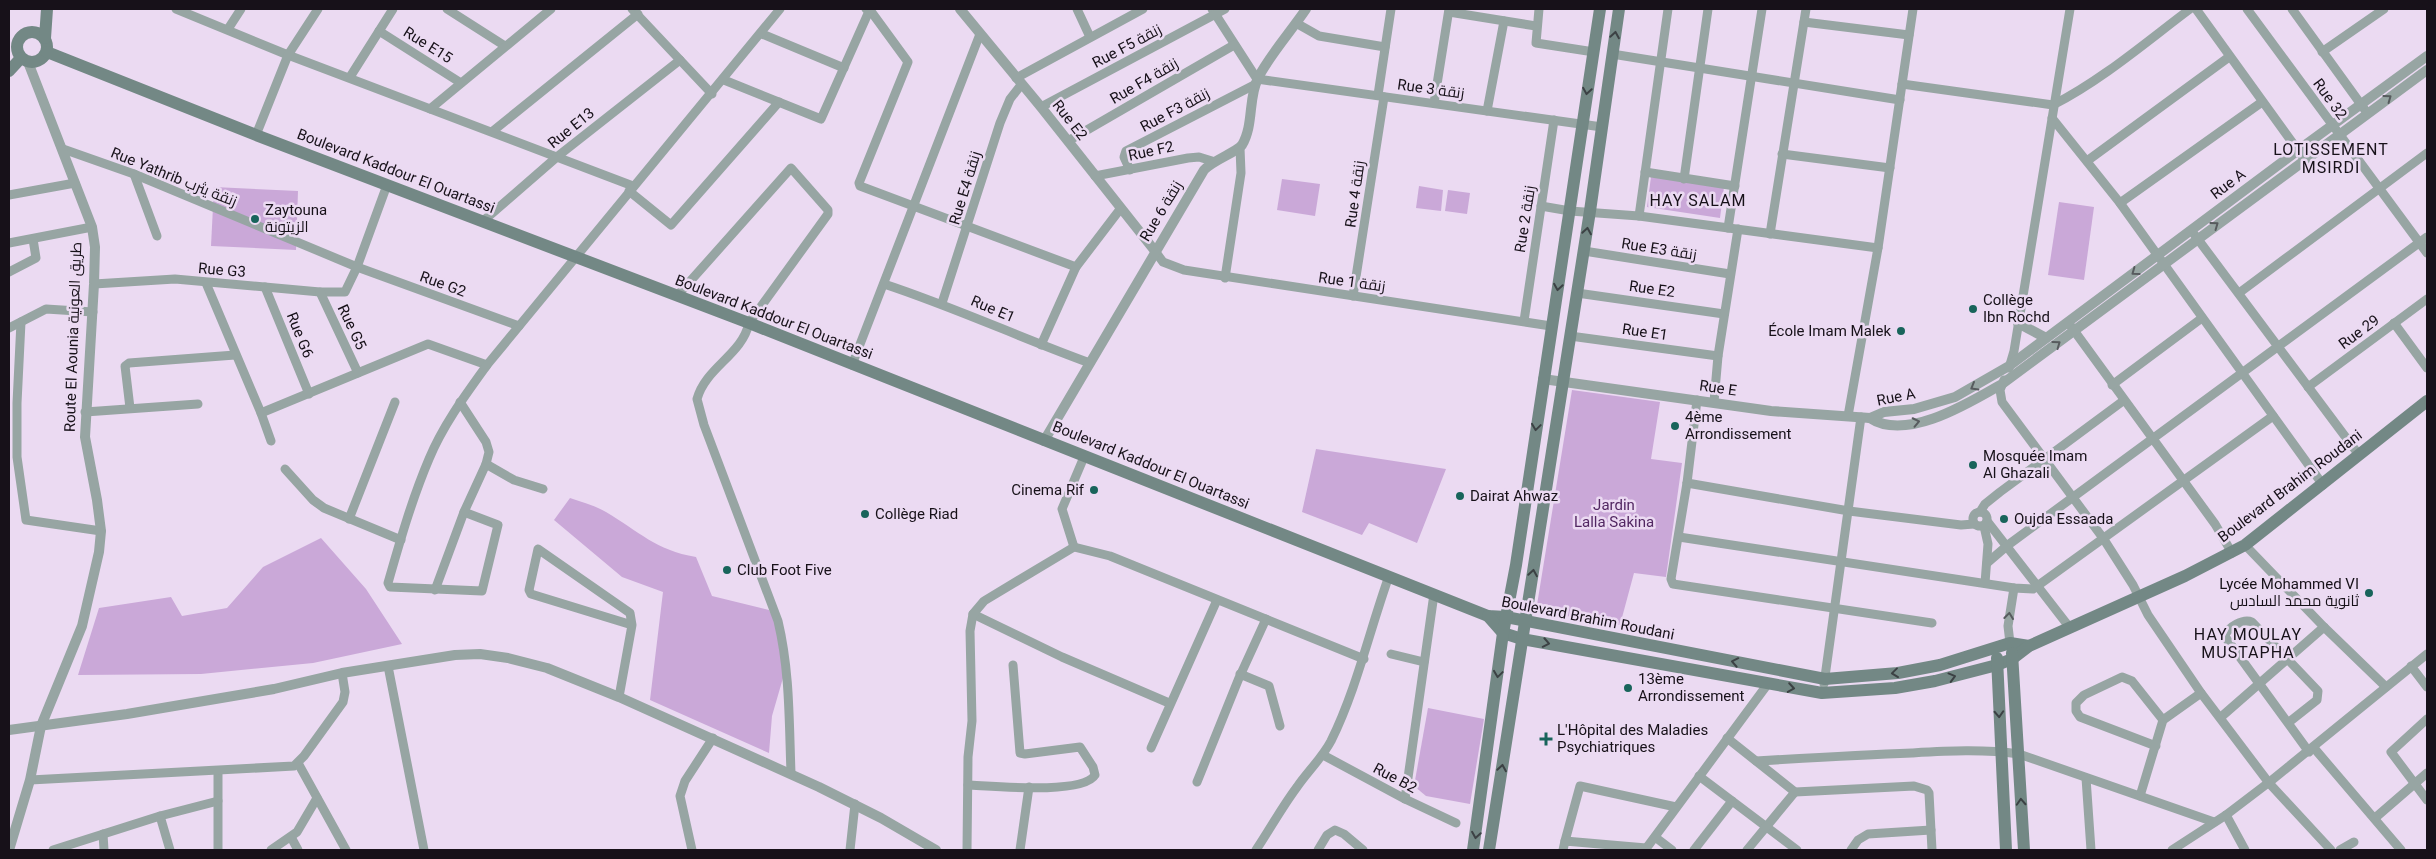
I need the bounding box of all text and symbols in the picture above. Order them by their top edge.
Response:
street label: Rue F5 زنقة [1089,20,1165,72]
street label: Rue E15 [400,23,456,67]
one-way arrow [1609,31,1620,39]
street label: Rue F4 زنقة [1107,54,1181,108]
street label: Rue 3 زنقة [1396,75,1466,103]
street label: Rue 32 [2309,75,2351,123]
street label: Rue F3 زنقة [1137,84,1213,136]
one-way arrow [1583,87,1593,96]
one-way arrow [2382,95,2392,104]
street label: Rue E2 [1049,96,1091,144]
street label: Rue E13 [544,104,598,152]
street label: Boulevard Kaddour El Ouartassi [295,125,497,217]
street label: Rue F2 [1127,137,1175,165]
district label: LOTISSEMENT MSIRDI [2273,140,2389,177]
street label: Rue Yathrib زنقة يثرب [108,143,240,211]
street label: Rue E4 زنقة [945,149,985,227]
street label: Rue 4 زنقة [1341,159,1369,229]
street label: Rue A [2207,165,2249,203]
street label: Rue 6 زنقة [1136,177,1186,245]
street label: Rue 2 زنقة [1511,184,1539,254]
district label: HAY SALAM [1650,191,1746,210]
place label: Zaytouna الزيتونة [265,201,327,236]
marker: Zaytouna الزيتونة [249,213,261,225]
one-way arrow [2209,223,2218,231]
one-way arrow [1581,226,1591,235]
street label: Rue E3 زنقة [1620,234,1698,264]
street label: Route El Aounia طريق العونية [61,242,86,432]
street label: Rue G3 [197,259,247,281]
one-way arrow [2131,266,2141,275]
street label: Rue G2 [417,267,469,301]
street label: Rue 1 زنقة [1317,268,1387,296]
street label: Boulevard Kaddour El Ouartassi [673,271,875,363]
street label: Rue E2 [1628,277,1676,301]
one-way arrow [1553,282,1563,291]
place label: Collège Ibn Rochd [1983,291,2050,326]
street label: Rue E1 [968,292,1018,326]
street label: Rue G5 [334,302,370,352]
marker: Collège Ibn Rochd [1967,303,1979,315]
street label: Rue G6 [283,309,317,361]
street label: Rue 29 [2335,311,2383,353]
street label: Rue E1 [1621,320,1669,344]
place label: École Imam Malek [1768,322,1891,340]
marker: École Imam Malek [1895,325,1907,337]
one-way arrow [2051,341,2060,349]
street label: Rue E [1698,376,1738,400]
one-way arrow [1971,380,1980,390]
street label: Rue A [1875,384,1917,410]
place label: 4ème Arrondissement [1685,408,1792,443]
street label: Boulevard Kaddour El Ouartassi [1050,417,1252,513]
one-way arrow [1912,418,1921,428]
marker: 4ème Arrondissement [1669,420,1681,432]
one-way arrow [1531,423,1542,431]
street label: Boulevard Brahim Roudani [2214,426,2366,546]
place label: Mosquée Imam Al Ghazali [1983,447,2087,482]
marker: Mosquée Imam Al Ghazali [1967,459,1979,471]
place label: Cinema Rif [1011,481,1085,499]
marker: Cinema Rif [1088,484,1100,496]
place label: Dairat Ahwaz [1470,487,1558,505]
marker: Dairat Ahwaz [1454,490,1466,502]
park label: Jardin Lalla Sakina [1574,496,1654,531]
place label: Collège Riad [875,505,958,523]
marker: Collège Riad [859,508,871,520]
place label: Oujda Essaada [2014,510,2113,528]
marker: Oujda Essaada [1998,513,2010,525]
place label: Club Foot Five [737,561,832,579]
marker: Club Foot Five [721,564,733,576]
one-way arrow [1528,568,1538,577]
place label: Lycée Mohammed VI ثانوية محمد السادس [2219,575,2359,611]
marker: Lycée Mohammed VI ثانوية محمد السادس [2363,587,2375,599]
street label: Boulevard Brahim Roudani [1500,592,1676,644]
one-way arrow [2004,611,2014,620]
district label: HAY MOULAY MUSTAPHA [2194,625,2302,662]
one-way arrow [1541,637,1550,648]
one-way arrow [1730,657,1739,668]
one-way arrow [1891,667,1899,678]
one-way arrow [1493,670,1504,678]
place label: 13ème Arrondissement [1638,670,1745,705]
one-way arrow [1948,672,1957,683]
marker: 13ème Arrondissement [1622,682,1634,694]
one-way arrow [1787,683,1796,693]
one-way arrow [1994,710,2005,718]
place label: L'Hôpital des Maladies Psychiatriques [1557,721,1708,756]
marker: L'Hôpital des Maladies Psychiatriques [1539,732,1553,746]
street label: Rue B2 [1370,759,1420,797]
one-way arrow [1496,763,1507,771]
one-way arrow [2016,797,2027,805]
one-way arrow [1471,831,1481,839]

